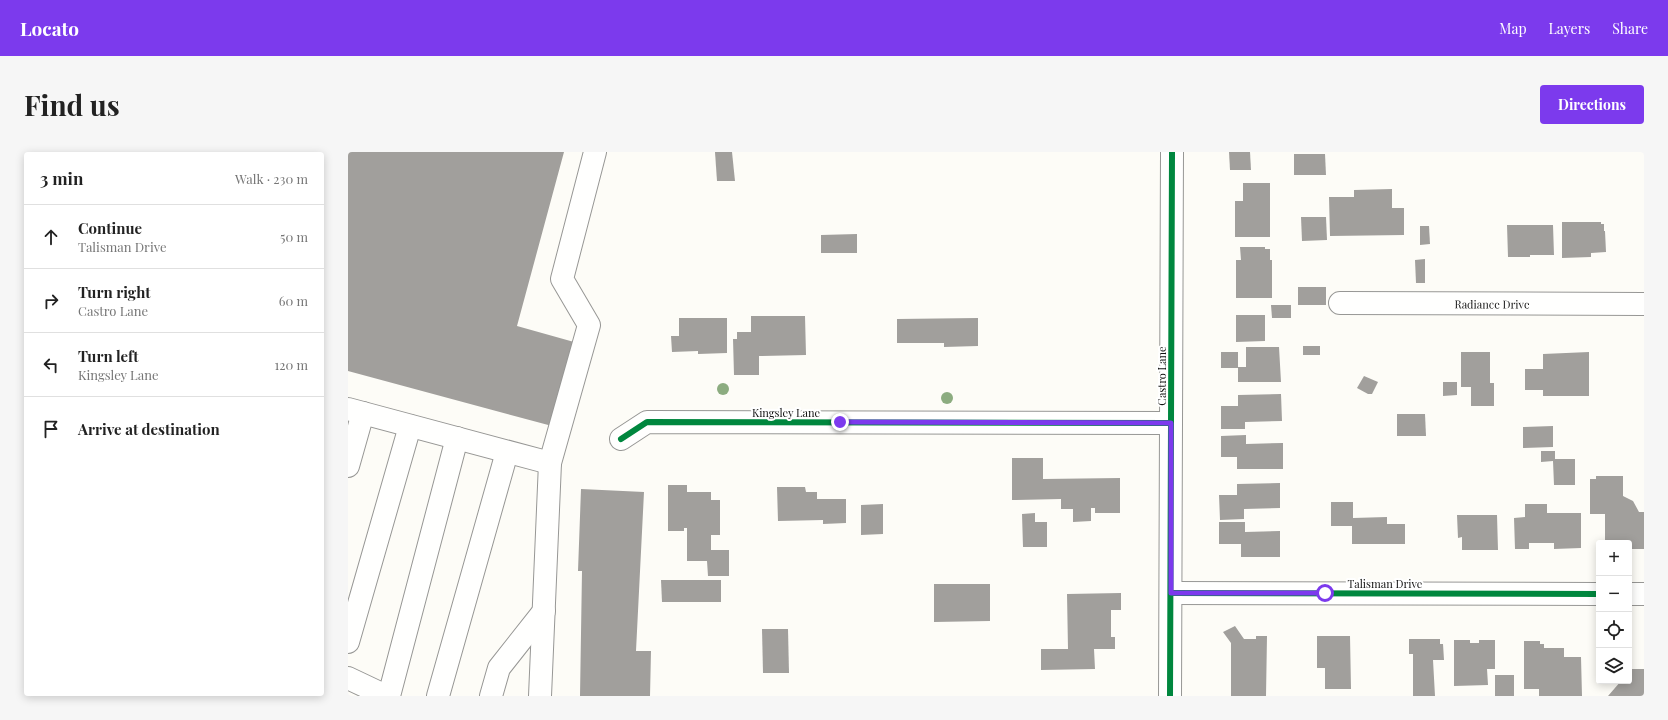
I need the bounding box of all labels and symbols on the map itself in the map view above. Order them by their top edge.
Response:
street label: Radiance Drive [1454,296,1530,311]
street label: Castro Lane [1154,346,1169,406]
street label: Kingsley Lane [752,405,820,420]
route end [831,413,849,431]
street label: Talisman Drive [1348,576,1423,591]
route start [1316,584,1334,602]

